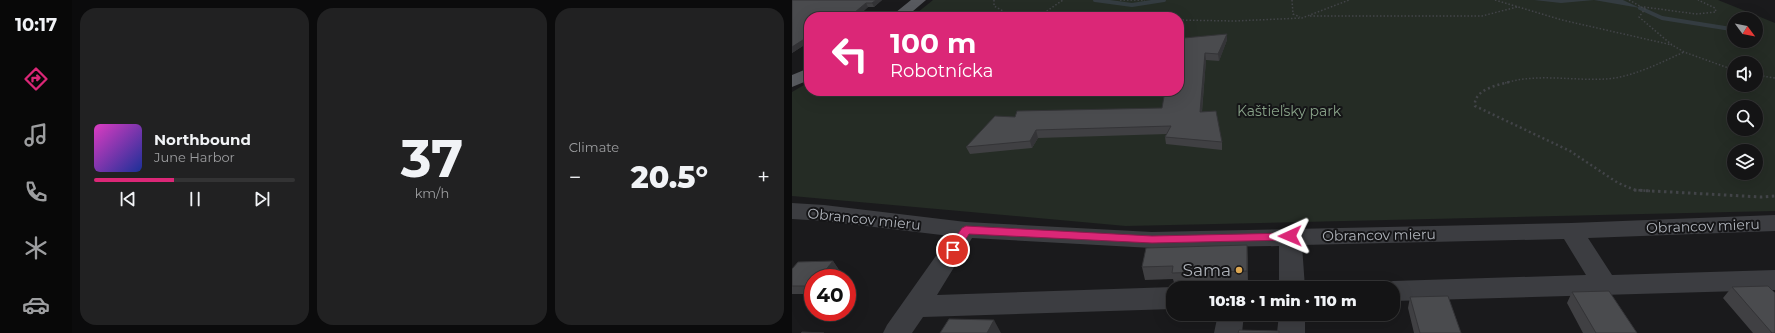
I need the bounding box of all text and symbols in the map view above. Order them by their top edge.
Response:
north arrow [1727,12,1763,48]
map controls [1727,12,1763,180]
text: 10:17 [15,14,57,36]
text: 100 m [890,26,976,60]
icon: left [824,28,876,80]
button: sound [1727,56,1763,92]
text: Robotnícka [890,60,993,82]
icon: directions [22,65,50,93]
button: search [1727,100,1763,136]
park label: Kaštieľsky park [1237,102,1342,120]
icon: music [22,121,50,149]
text: 37 [401,127,463,190]
text: Northbound [154,130,251,149]
text: Climate [569,139,619,155]
button: layers [1727,144,1763,180]
text: June Harbor [154,149,235,165]
text: 20.5° [631,159,708,196]
text: − [569,164,581,191]
text: + [757,164,770,191]
icon: phone [22,178,50,206]
text: km/h [415,185,449,201]
icon: previous [117,188,139,210]
icon: pause [184,188,206,210]
icon: next [251,188,273,210]
street label: Obrancov mieru [807,204,921,234]
position arrow [1269,215,1311,257]
street label: Obrancov mieru [1646,215,1760,237]
street label: Obrancov mieru [1322,225,1436,245]
pin [936,233,970,267]
icon: climate [22,234,50,262]
icon: arrive [942,239,964,261]
place label: Sama [1182,260,1231,280]
marker: Sama [1234,265,1244,275]
speed limit sign: 40 [804,269,856,321]
icon: car [22,291,50,319]
text: 10:18 · 1 min · 110 m [1209,291,1357,310]

